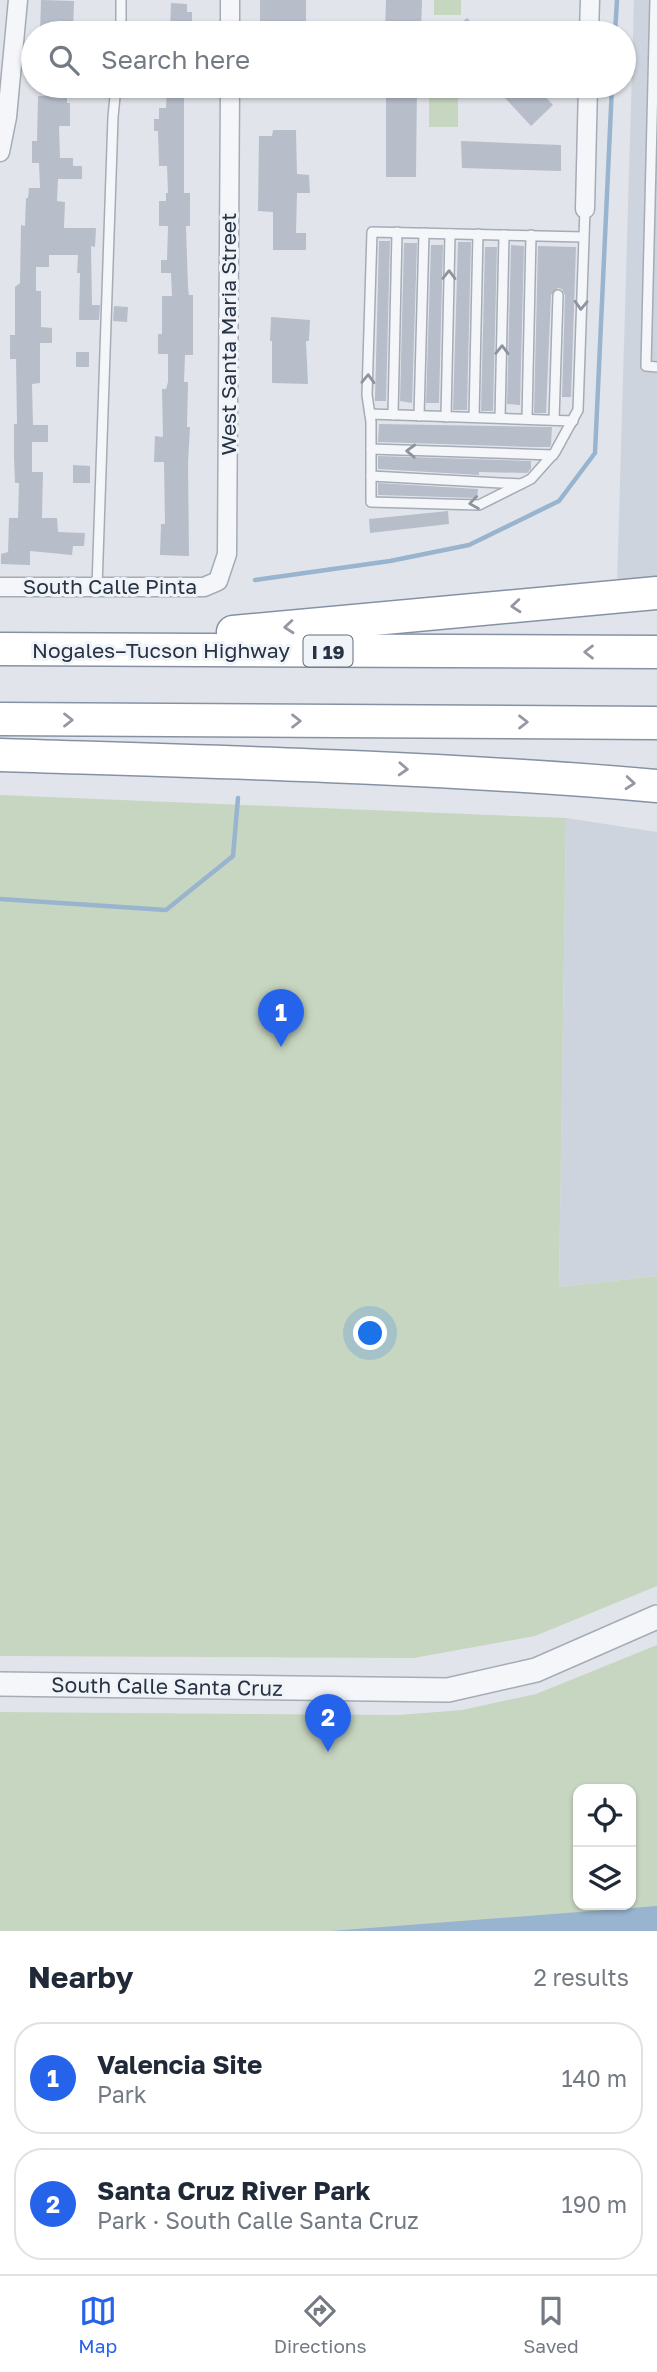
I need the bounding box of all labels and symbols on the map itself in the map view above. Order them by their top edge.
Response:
street label: West Santa Maria Street [215,213,241,455]
one-way arrow [441,269,457,280]
one-way arrow [574,300,589,311]
one-way arrow [494,344,509,355]
one-way arrow [360,373,376,384]
one-way arrow [405,443,416,458]
one-way arrow [469,496,480,511]
street label: South Calle Pinta [23,573,197,599]
one-way arrow [510,598,521,613]
one-way arrow [284,619,295,634]
road number: I 19 [304,636,352,666]
street label: Nogales–Tucson Highway [32,637,290,663]
one-way arrow [583,644,594,660]
one-way arrow [63,712,74,727]
one-way arrow [291,713,301,729]
one-way arrow [518,714,529,730]
one-way arrow [398,761,409,776]
one-way arrow [625,775,636,790]
pin: 1 [258,989,304,1047]
your location [353,1316,387,1350]
street label: South Calle Santa Cruz [51,1671,283,1701]
pin: 2 [305,1694,351,1752]

